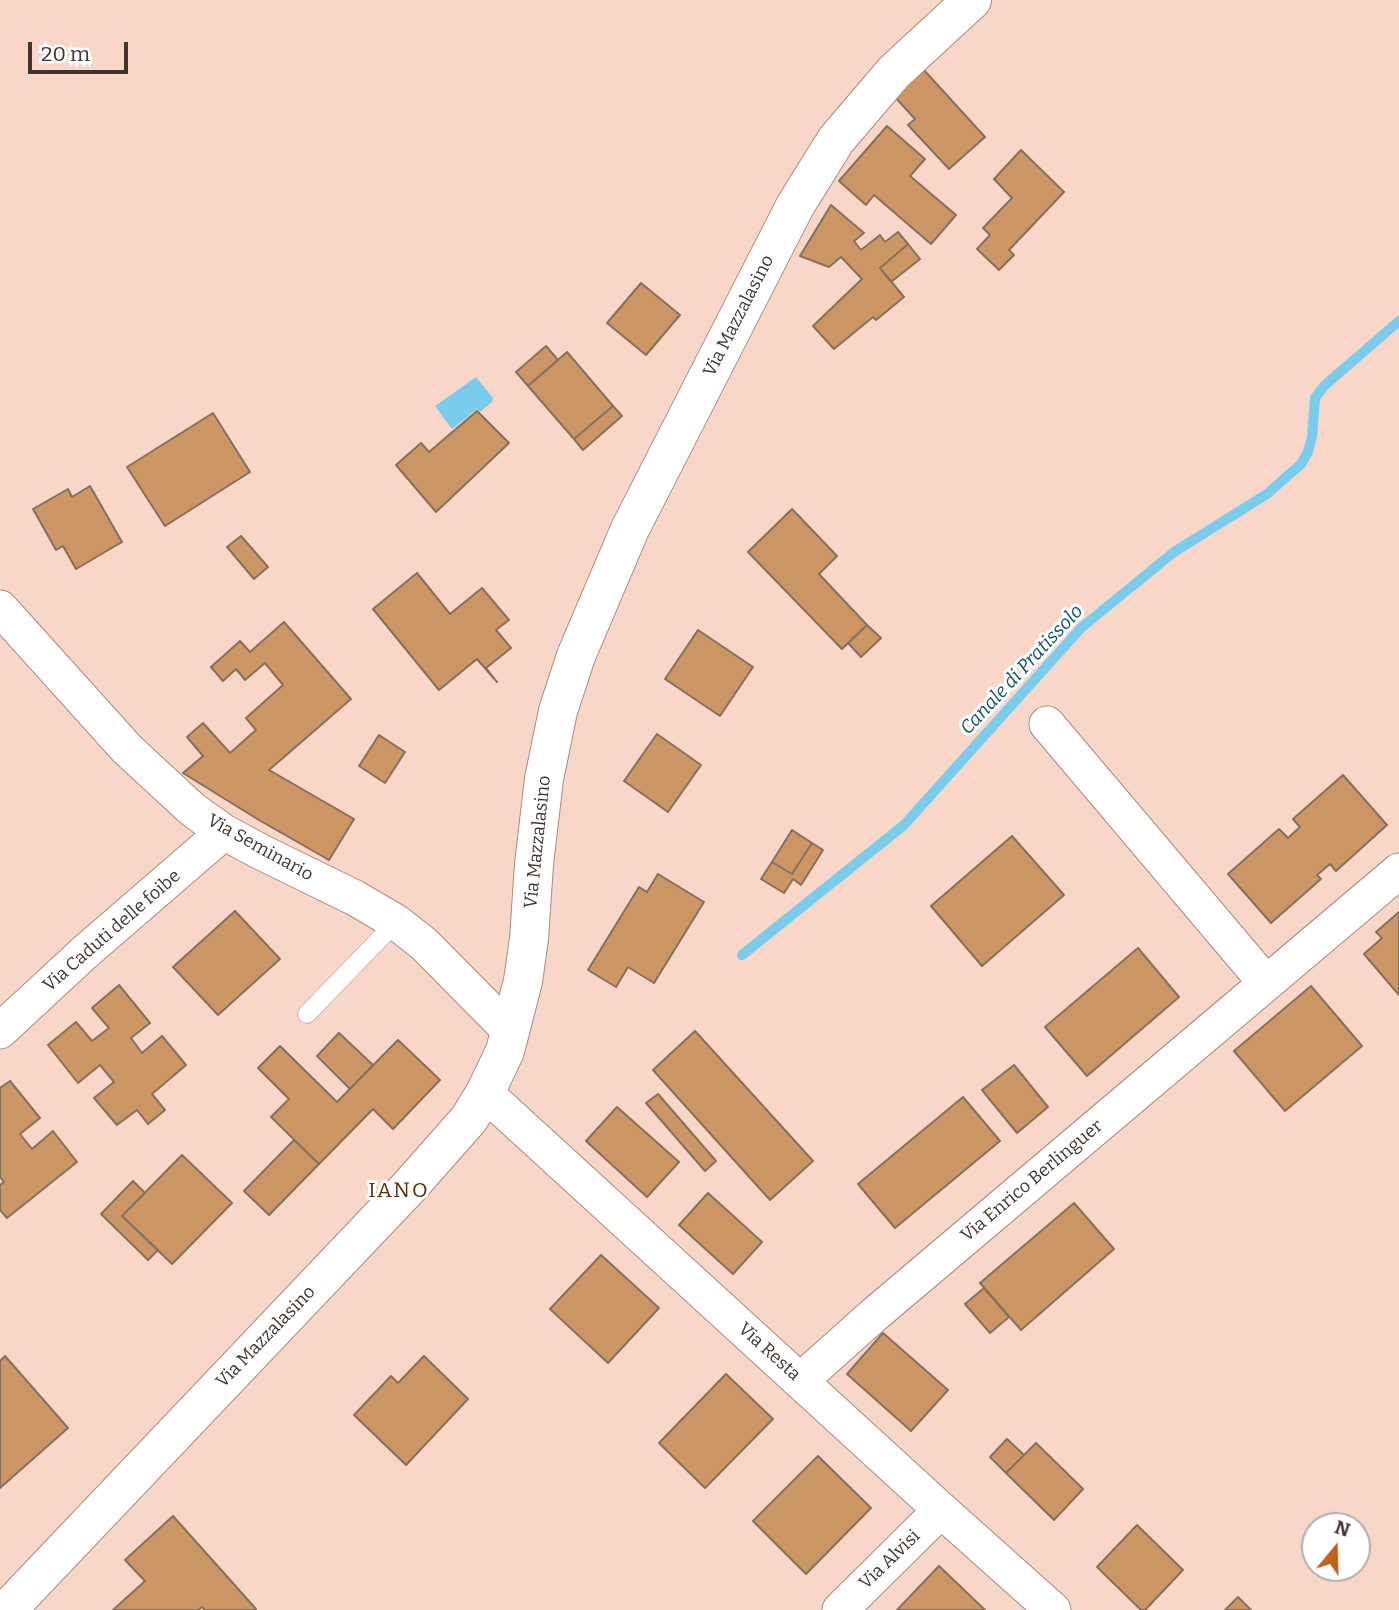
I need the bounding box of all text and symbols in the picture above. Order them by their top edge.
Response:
scale bar [32,28,131,72]
text: 20 m [41,41,90,67]
street label: Via Mazzalasino [699,252,779,380]
water label: Canale di Pratissolo [956,600,1088,740]
street label: Via Mazzalasino [520,774,556,910]
street label: Via Seminario [203,810,317,886]
street label: Via Caduti delle foibe [39,865,185,997]
street label: Via Enrico Berlinguer [957,1115,1107,1247]
district label: IANO [369,1178,429,1204]
street label: Via Mazzalasino [212,1281,320,1393]
street label: Via Resta [733,1318,805,1386]
north arrow [1301,1512,1371,1582]
text: N [1332,1515,1353,1542]
street label: Via Alvisi [855,1526,925,1594]

